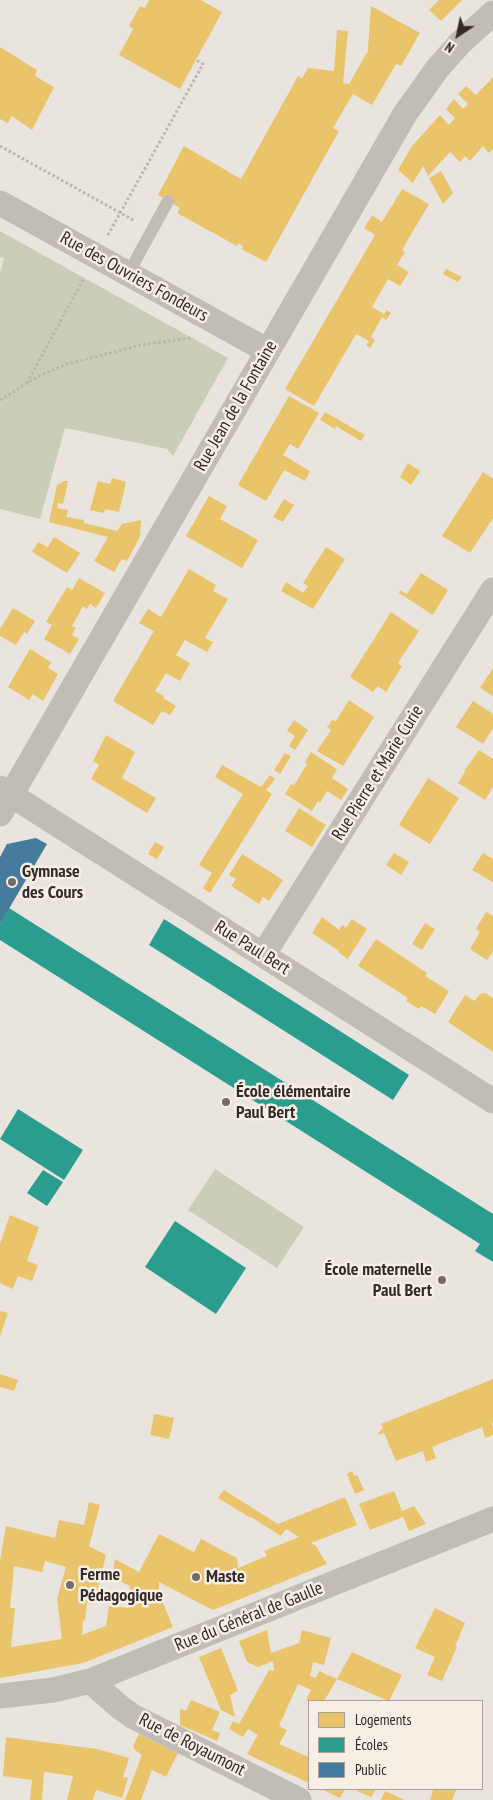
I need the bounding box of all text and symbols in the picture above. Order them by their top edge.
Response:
north arrow [433,10,483,60]
text: N [441,38,458,57]
street label: Rue des Ouvriers Fondeurs [56,227,212,327]
street label: Rue Jean de la Fontaine [190,337,282,475]
street label: Rue Pierre et Marie Curie [328,701,428,845]
place label: Gymnase des Cours [22,861,83,904]
marker: Gymnase des Cours [6,876,18,888]
street label: Rue Paul Bert [210,916,294,980]
place label: École élémentaire Paul Bert [236,1081,351,1124]
marker: École élémentaire Paul Bert [220,1096,232,1108]
place label: École maternelle Paul Bert [325,1259,432,1302]
marker: École maternelle Paul Bert [436,1274,448,1286]
place label: Ferme Pédagogique [80,1564,163,1606]
place label: Maste [206,1566,245,1588]
marker: Maste [190,1571,202,1583]
street label: Rue du Général de Gaulle [172,1577,326,1657]
marker: Ferme Pédagogique [64,1579,76,1591]
legend [308,1700,483,1790]
street label: Rue de Royaumont [135,1709,249,1781]
text: Logements [355,1710,411,1729]
text: Écoles [355,1735,388,1754]
text: Public [355,1760,386,1779]

